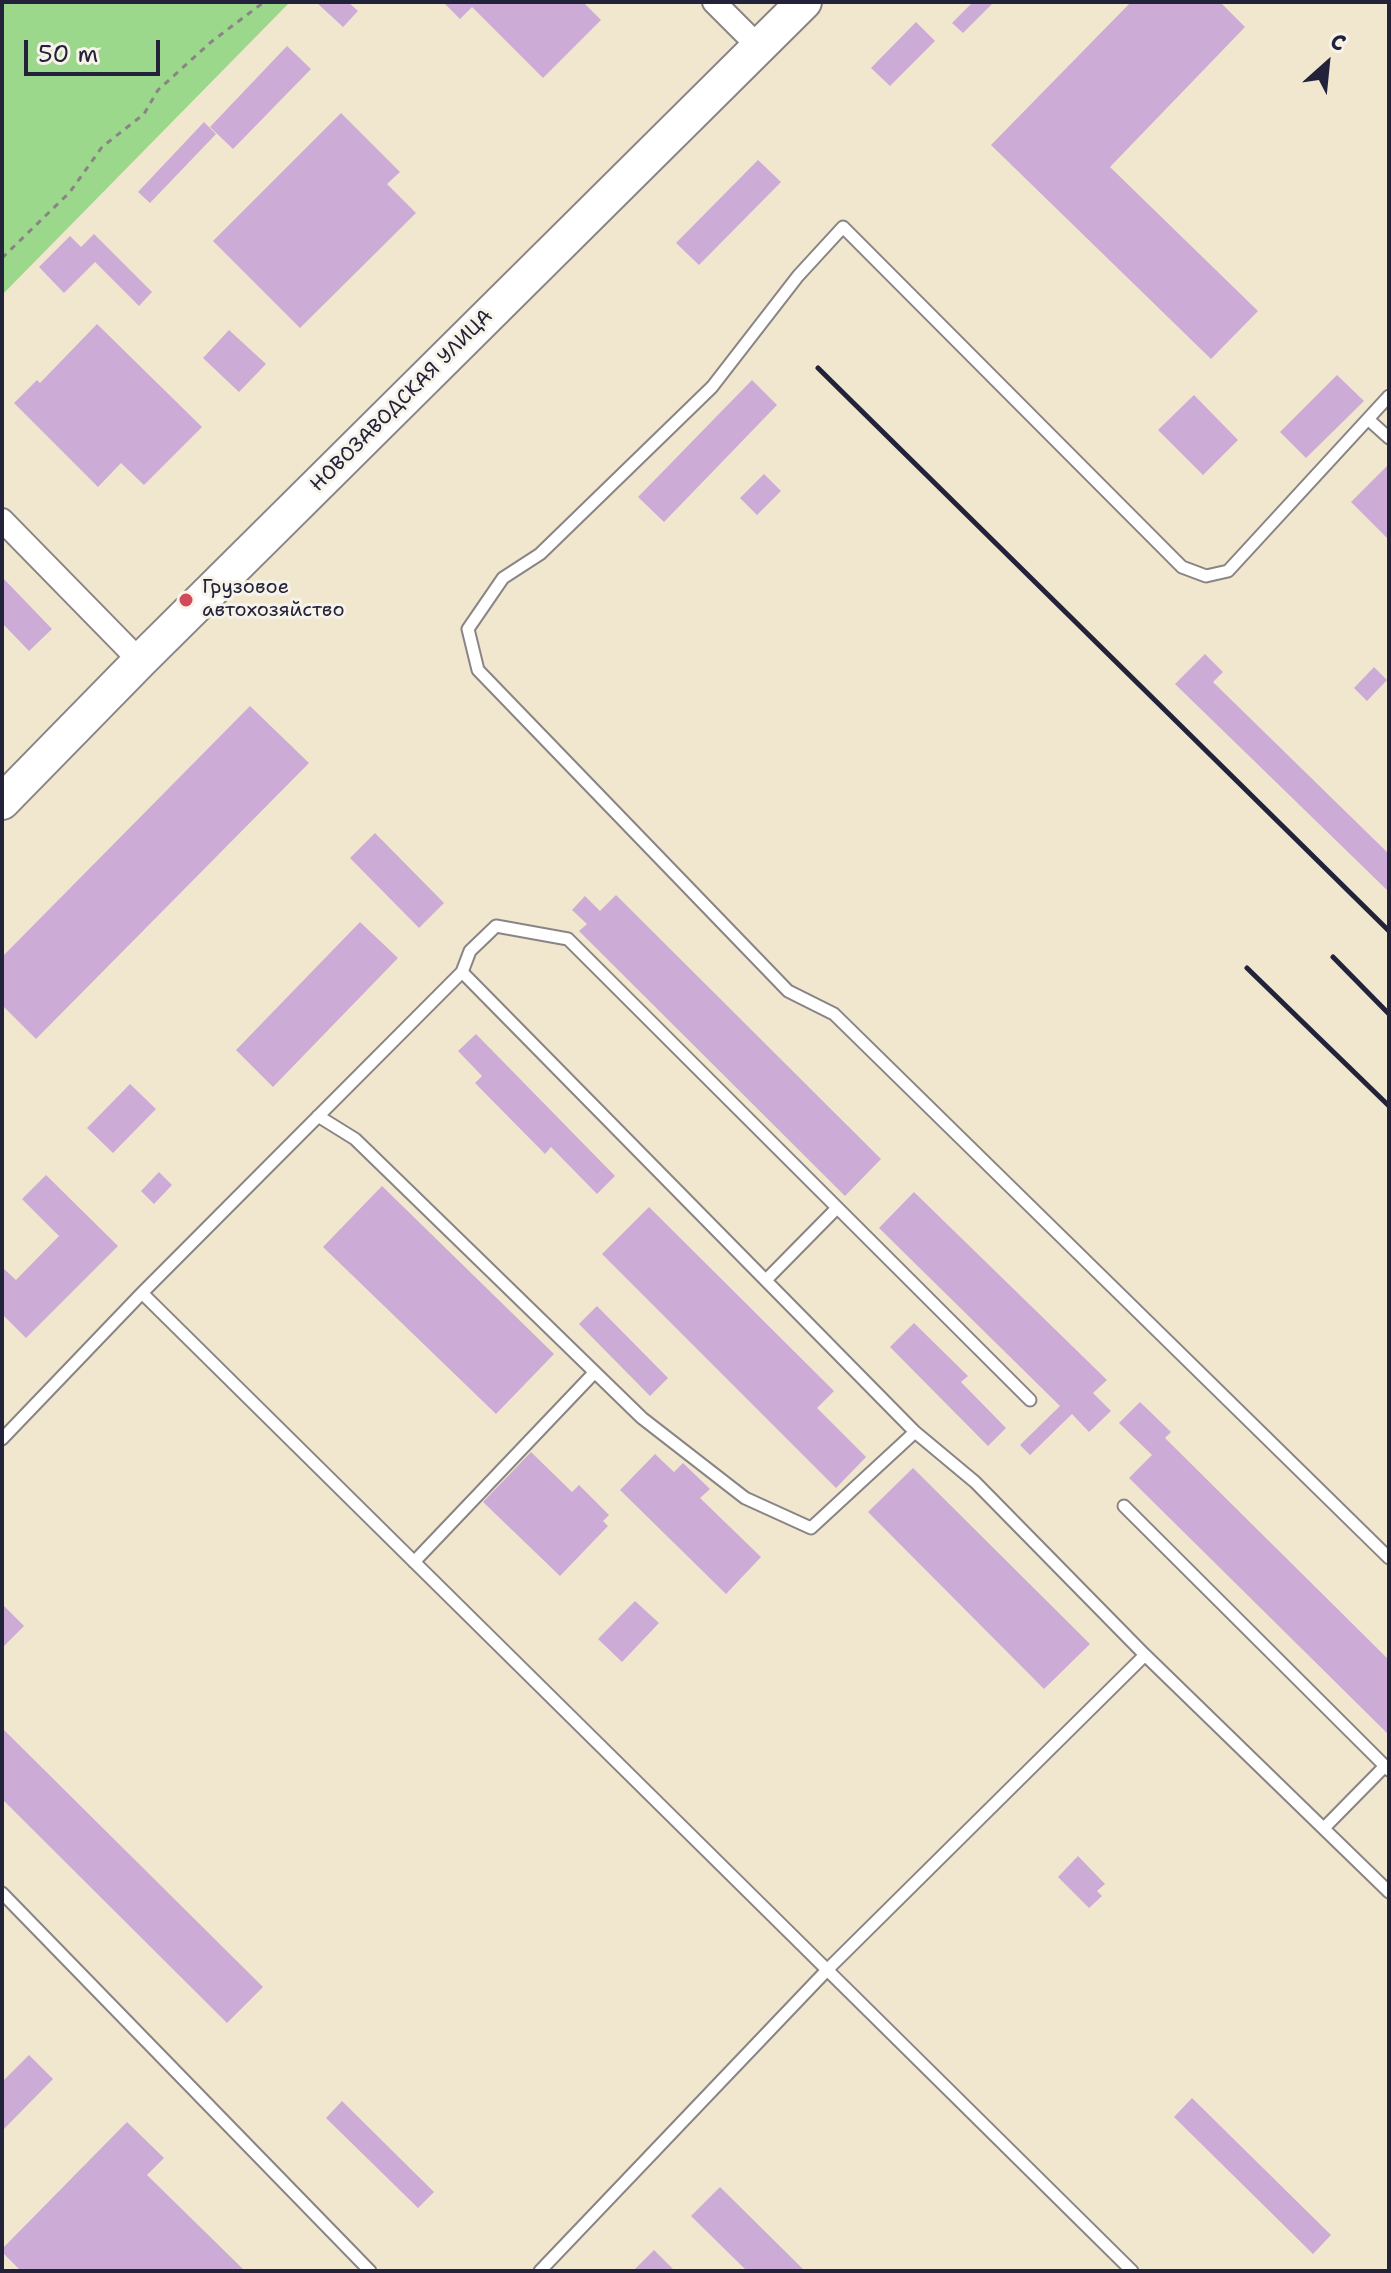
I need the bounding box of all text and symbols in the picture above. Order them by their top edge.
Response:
scale bar [28,24,164,74]
north arrow [1287,24,1367,104]
text: С [1326,26,1351,58]
text: 50 m [38,38,98,70]
street label: НОВОЗАВОДСКАЯ УЛИЦА [306,305,498,497]
place label: Грузовое автохозяйство [202,576,345,623]
marker: Грузовое автохозяйство [177,591,195,609]

